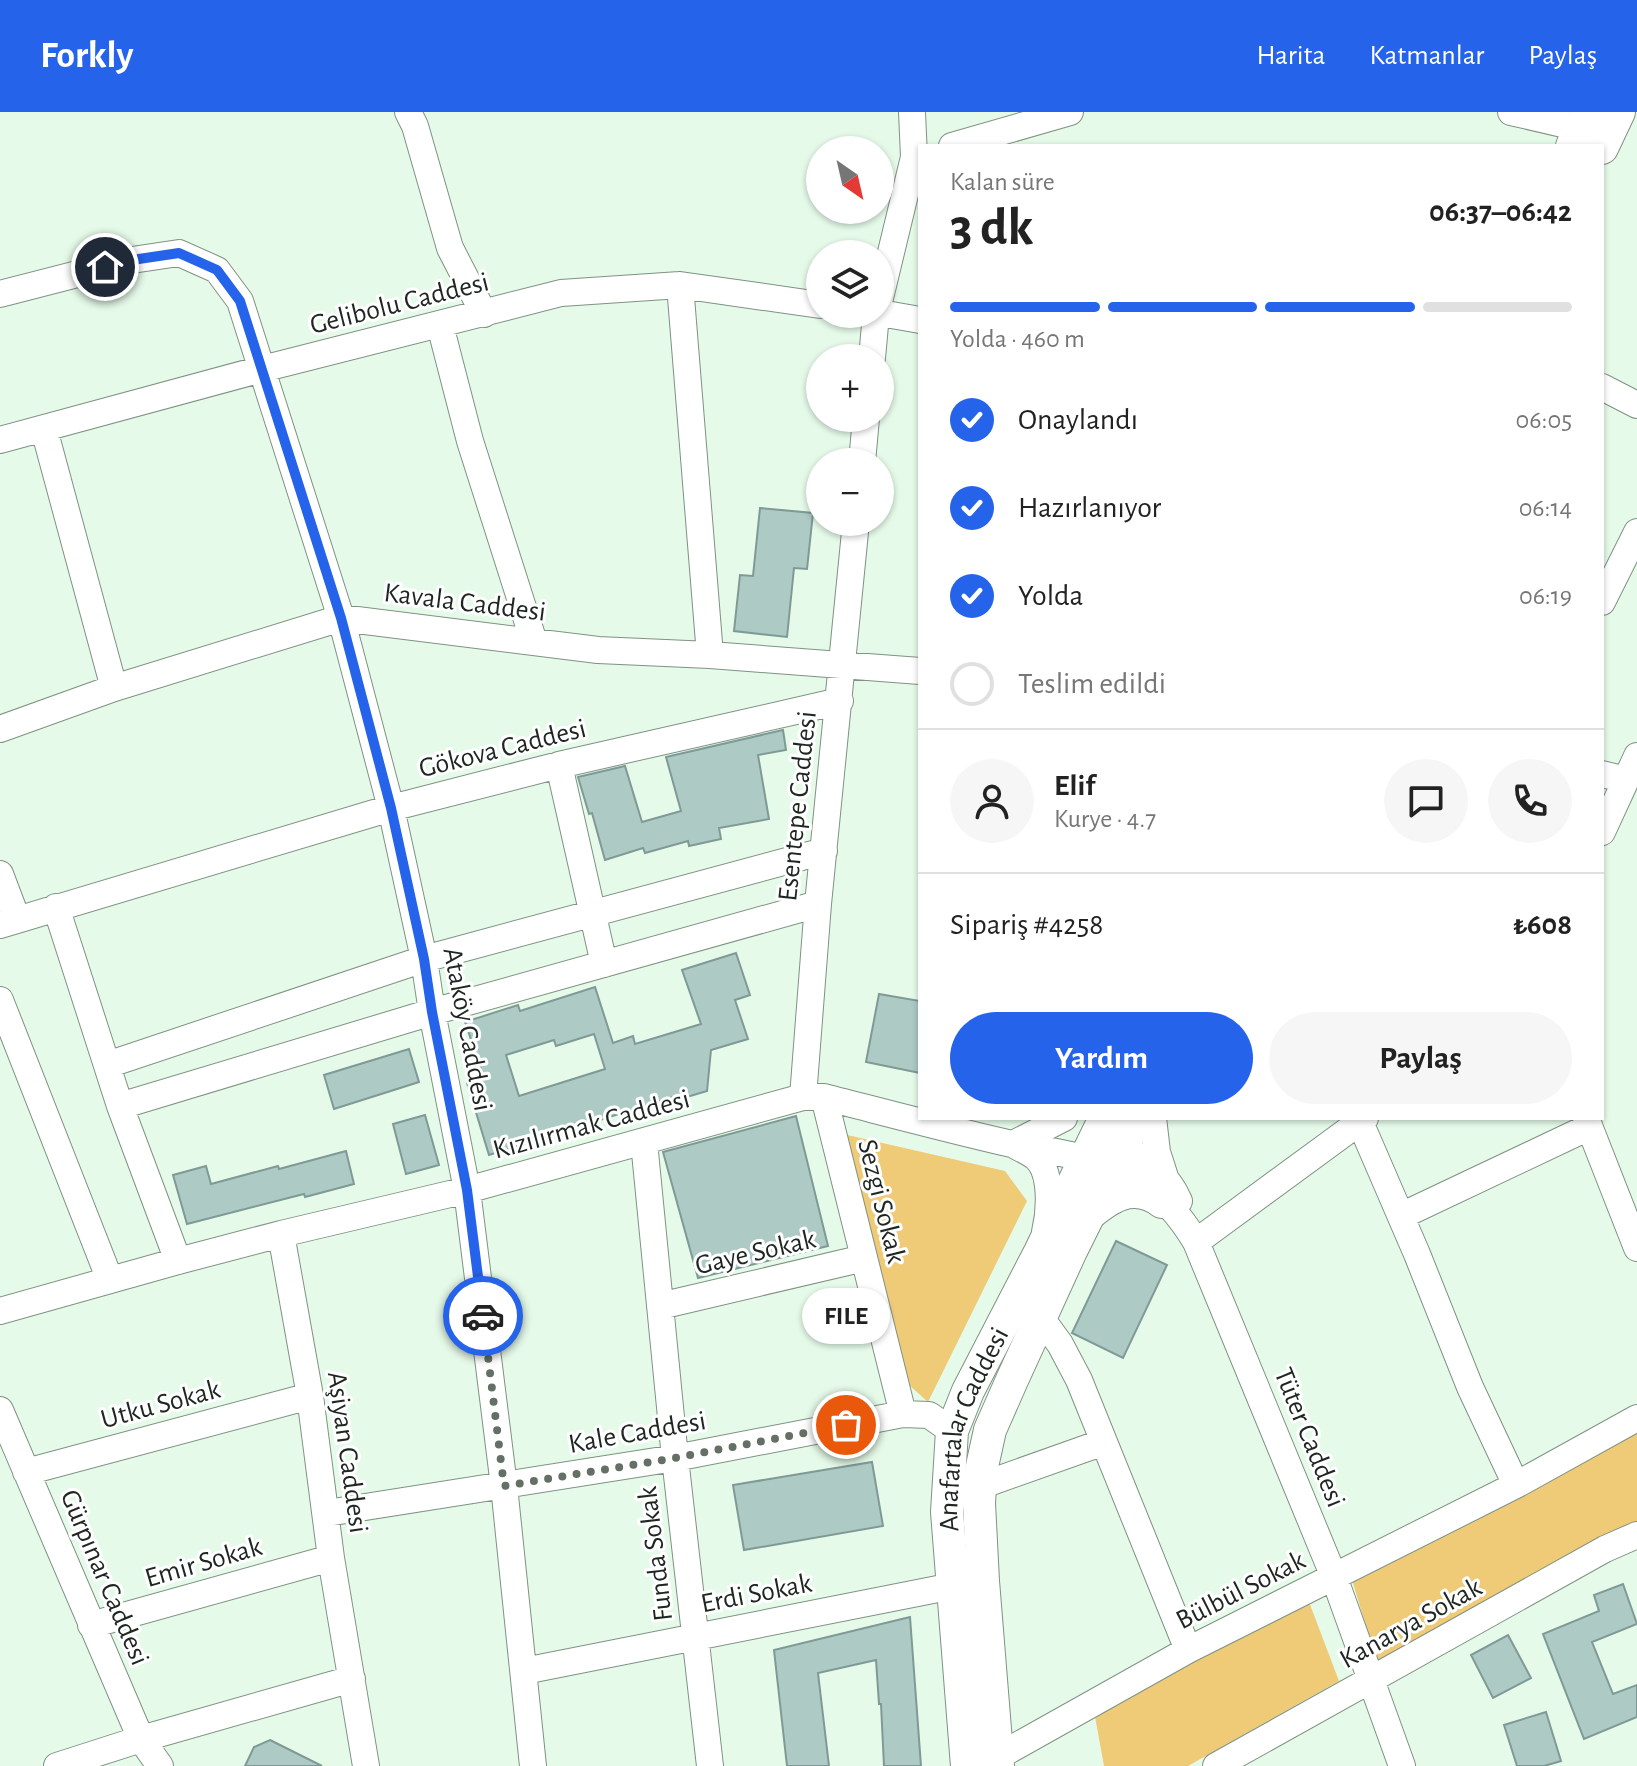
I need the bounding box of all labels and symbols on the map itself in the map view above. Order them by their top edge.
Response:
north arrow [806,136,894,224]
pin [71,233,139,301]
street label: Gelibolu Caddesi [307,268,492,340]
street label: Kavala Caddesi [382,579,547,627]
street label: Esentepe Caddesi [774,710,822,903]
street label: Gökova Caddesi [416,715,589,783]
street label: Ataköy Caddesi [437,945,497,1114]
street label: Kızılırmak Caddesi [490,1085,693,1165]
street label: Sezgi Sokak [852,1137,910,1266]
street label: Gaye Sokak [693,1225,818,1280]
courier [443,1276,523,1356]
callout: FILE [802,1289,890,1345]
street label: Anafartalar Caddesi [935,1323,1015,1533]
street label: Tüter Caddesi [1269,1364,1350,1511]
street label: Aşiyan Caddesi [322,1370,372,1535]
street label: Utku Sokak [98,1376,223,1434]
pin [812,1391,880,1459]
street label: Kale Caddesi [567,1407,708,1459]
street label: Funda Sokak [634,1485,678,1623]
street label: Gürpınar Caddesi [55,1486,154,1670]
street label: Emir Sokak [142,1533,265,1593]
street label: Bülbül Sokak [1172,1546,1310,1635]
street label: Erdi Sokak [699,1569,814,1618]
street label: Kanarya Sokak [1335,1573,1487,1674]

